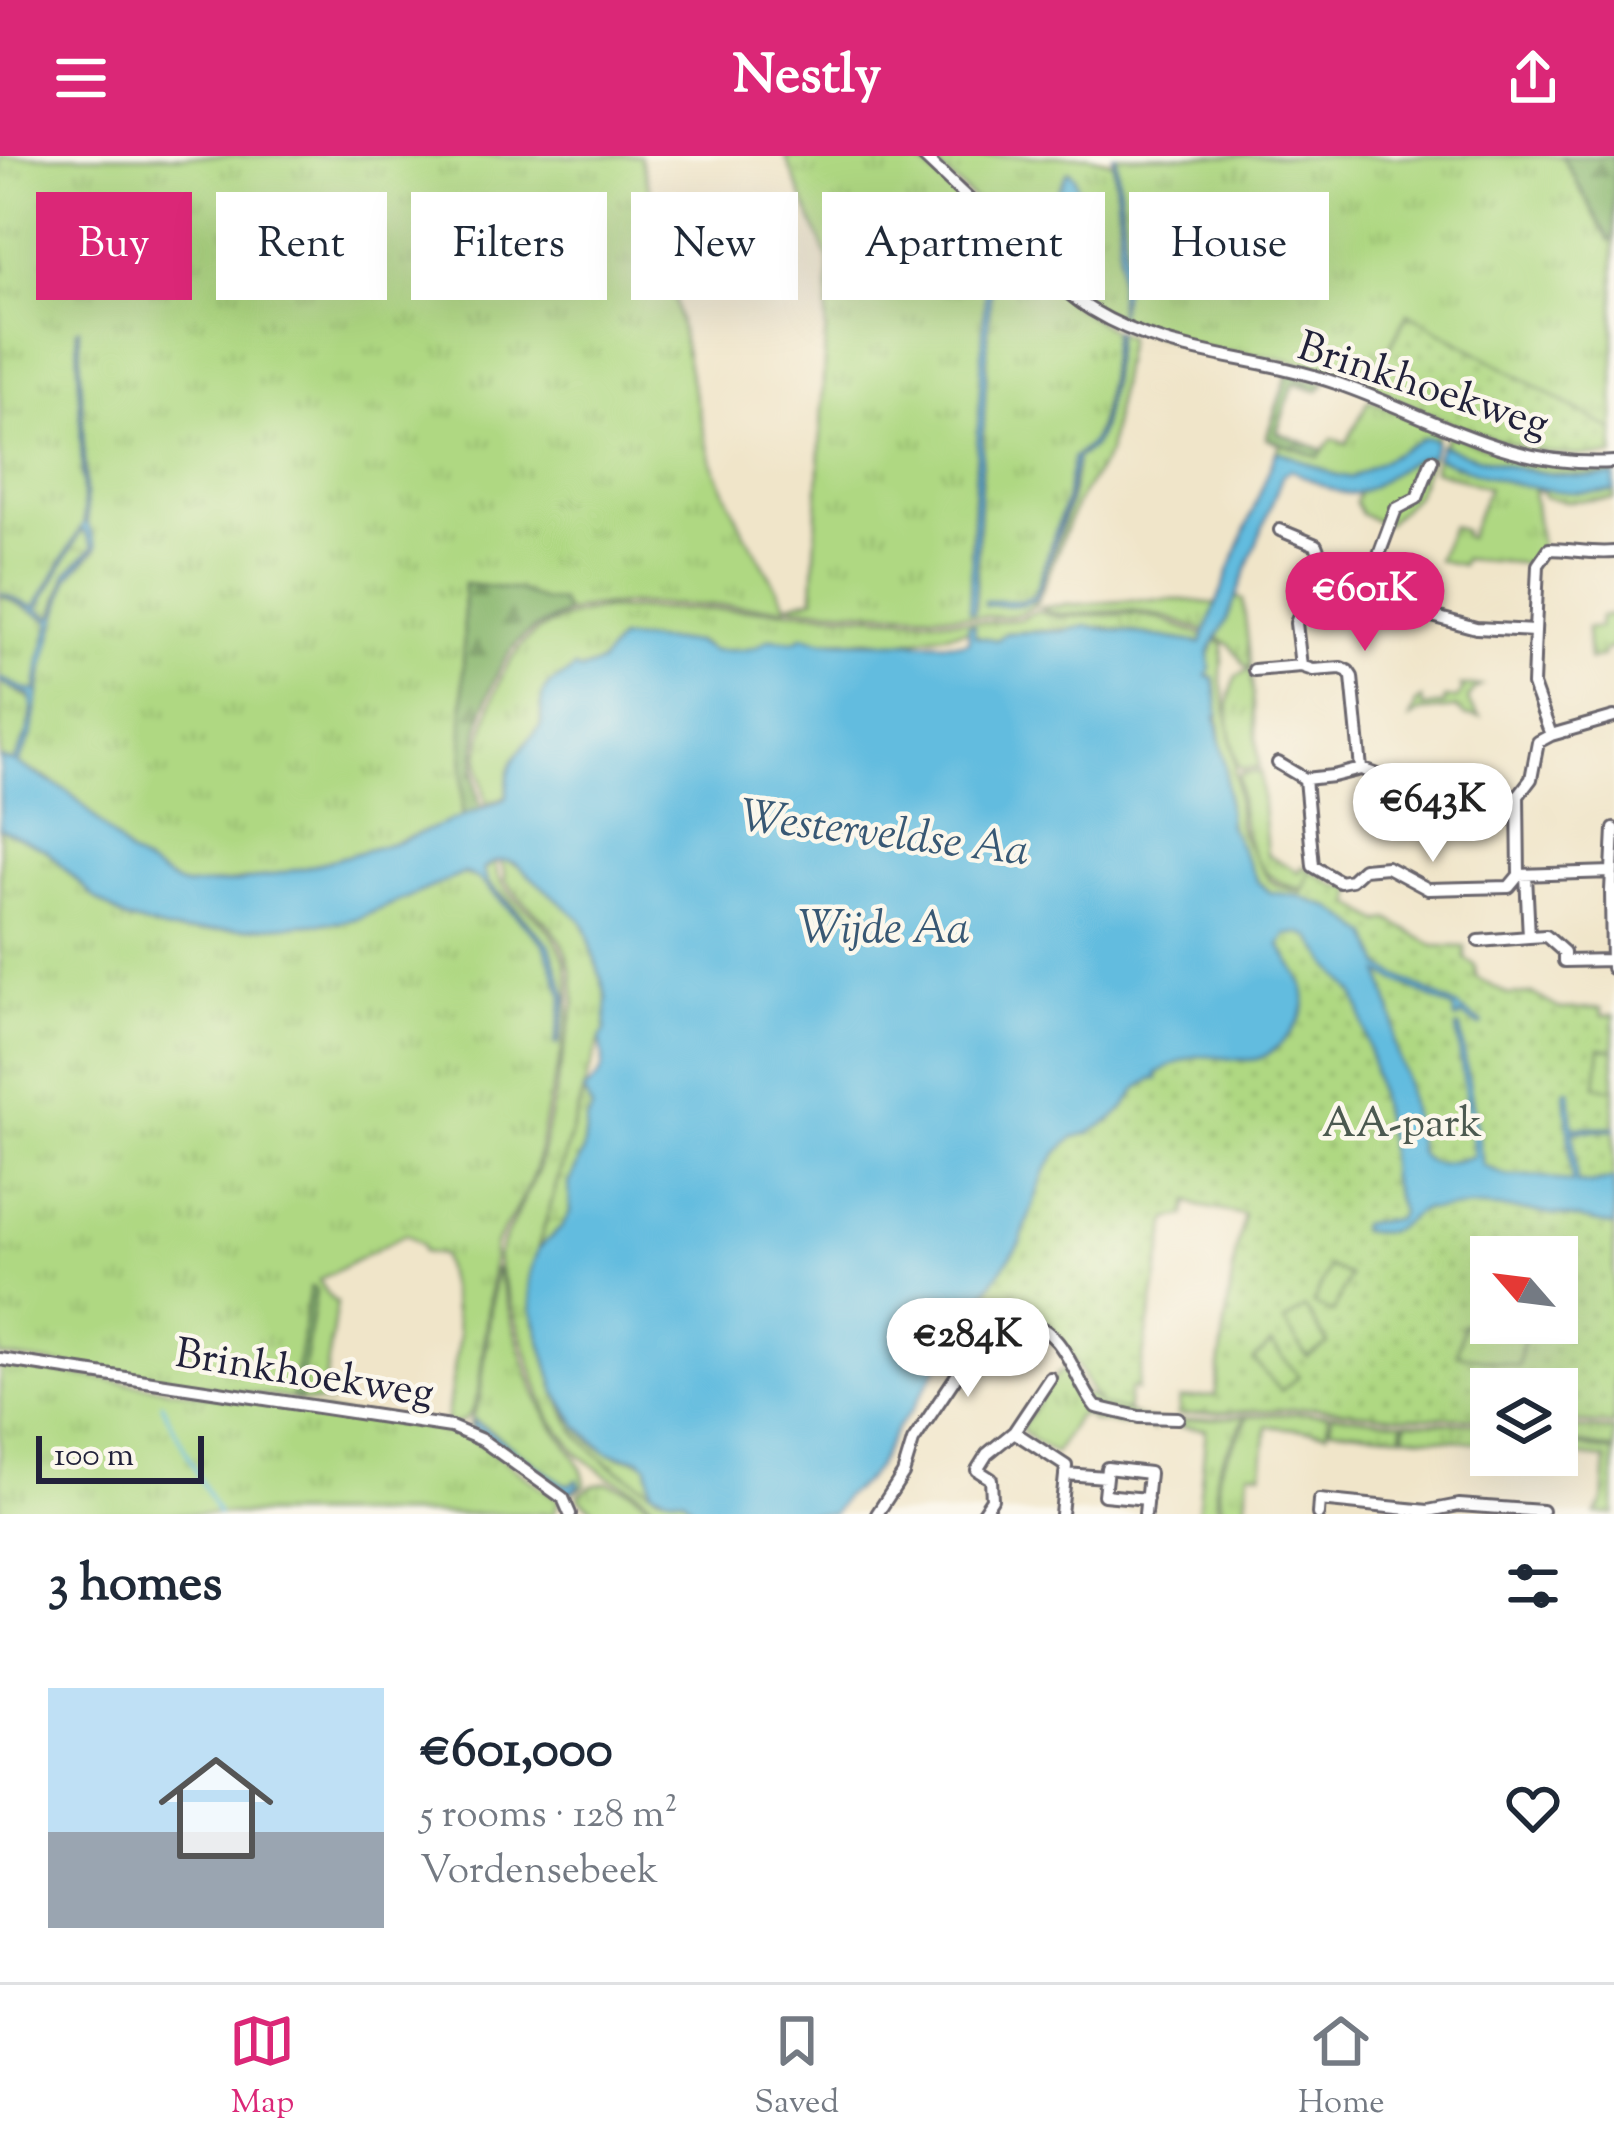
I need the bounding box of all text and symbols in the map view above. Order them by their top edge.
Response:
text: Nestly [733,39,881,117]
icon: menu [48,45,114,111]
icon: share [1500,45,1566,111]
chip: Buy [36,192,192,300]
chip: Rent [216,192,387,300]
chip: Filters [411,192,607,300]
chip: New [631,192,798,300]
chip: Apartment [822,192,1105,300]
chip: House [1129,192,1329,300]
street label: Brinkhoekweg [1289,319,1556,457]
pin: €601K [1281,552,1449,654]
text: €601K [1312,563,1418,619]
pin: €643K [1349,763,1517,865]
text: €643K [1380,774,1486,830]
water label: Westerveldse Aa [736,787,1032,886]
water label: Wijde Aa [799,899,969,964]
park label: AA-park [1322,1096,1482,1156]
north arrow [1470,1236,1578,1344]
map controls [1470,1236,1578,1476]
pin: €284K [884,1298,1052,1400]
text: €284K [914,1309,1022,1365]
street label: Brinkhoekweg [171,1326,438,1426]
button: layers [1470,1368,1578,1476]
scale bar [36,1430,204,1483]
text: 100 m [54,1433,134,1481]
text: 3 homes [48,1550,222,1623]
icon: filters [1500,1553,1566,1619]
text: €601,000 [420,1716,613,1789]
icon: home [144,1736,288,1880]
icon: heart [1500,1775,1566,1841]
text: 5 rooms · 128 m² [420,1789,678,1845]
text: Vordensebeek [420,1845,658,1901]
tab: Map [229,2008,295,2128]
tab: Saved [754,2008,839,2128]
tab: Home [1298,2008,1385,2128]

